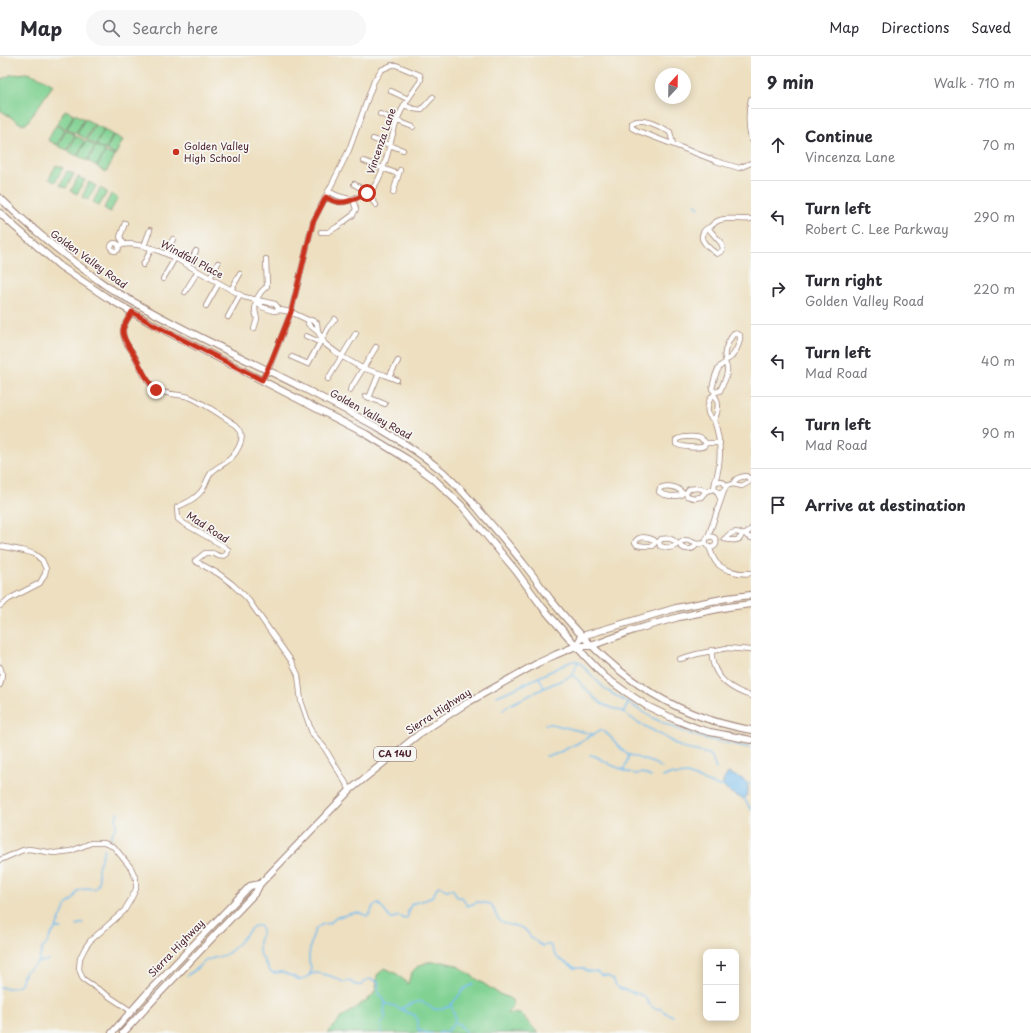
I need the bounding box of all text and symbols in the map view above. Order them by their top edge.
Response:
search box [86,10,366,46]
text: Map [20,14,62,42]
text: Search here [132,16,218,39]
icon: search [100,17,122,39]
text: Map [829,17,859,38]
text: Directions [881,17,949,38]
text: Saved [971,17,1011,38]
north arrow [655,68,691,104]
text: 9 min [767,69,814,95]
text: Walk · 710 m [934,73,1015,92]
street label: Vincenza Lane [362,105,399,176]
text: Continue [805,124,873,147]
icon: ahead [767,134,789,156]
text: 70 m [982,135,1015,154]
place label: Golden Valley High School [184,138,249,165]
marker: Golden Valley High School [171,147,181,157]
text: Vincenza Lane [805,147,895,166]
route start [358,184,376,202]
text: Turn left [805,196,871,219]
icon: left [767,206,789,228]
text: 290 m [974,207,1015,226]
text: Robert C. Lee Parkway [805,219,949,238]
street label: Golden Valley Road [47,226,131,292]
street label: Windfall Place [158,236,226,281]
text: Turn right [805,268,882,291]
icon: right [767,278,789,300]
text: 220 m [973,279,1015,298]
text: Golden Valley Road [805,291,924,310]
text: Turn left [805,340,871,363]
icon: left [767,350,789,372]
text: 40 m [981,351,1015,370]
text: Mad Road [805,363,868,382]
route end [147,381,165,399]
street label: Golden Valley Road [327,385,415,443]
text: Turn left [805,412,871,435]
icon: left [767,422,789,444]
text: 90 m [982,423,1015,442]
text: Mad Road [805,435,868,454]
text: Arrive at destination [805,493,966,516]
icon: arrive [767,494,789,516]
street label: Mad Road [184,507,233,546]
street label: Sierra Highway [402,684,474,738]
road number: CA 14U [374,747,416,761]
street label: Sierra Highway [144,915,208,981]
map controls [703,949,739,1021]
button: + [703,949,739,985]
button: − [703,985,739,1021]

